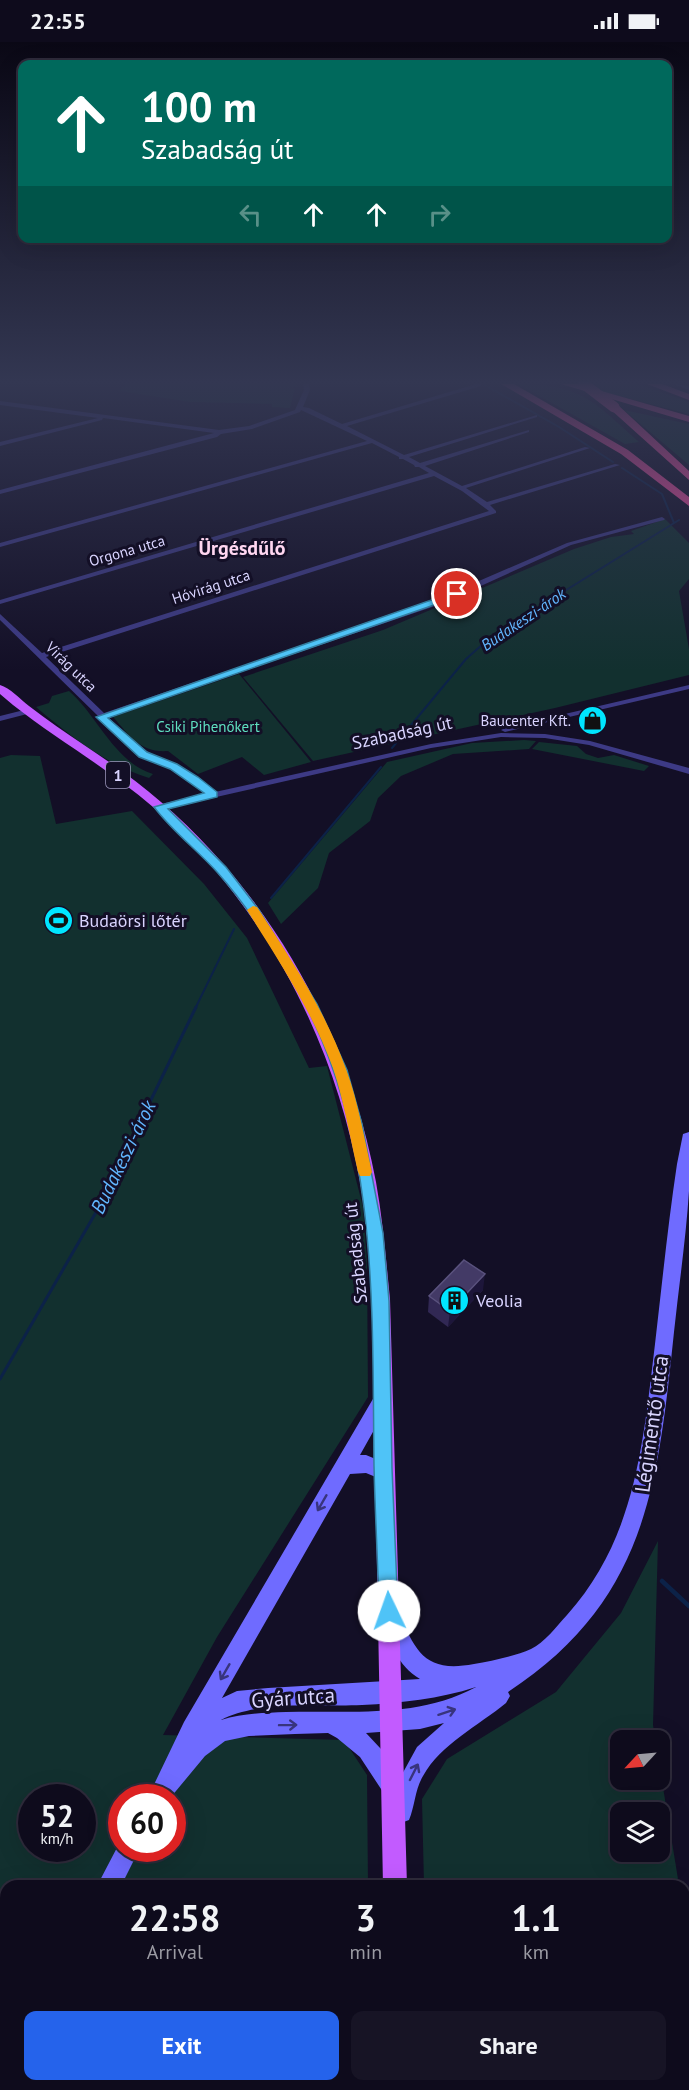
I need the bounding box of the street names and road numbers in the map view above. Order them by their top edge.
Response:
street label: Orgona utca [87,531,167,570]
street label: Hóvirág utca [169,565,252,608]
street label: Virág utca [41,637,101,696]
street label: Szabadság út [350,711,454,754]
road number: 1 [106,762,130,788]
street label: Szabadság út [339,1201,372,1305]
street label: Légimentő utca [629,1354,674,1494]
street label: Gyár utca [250,1681,336,1714]

